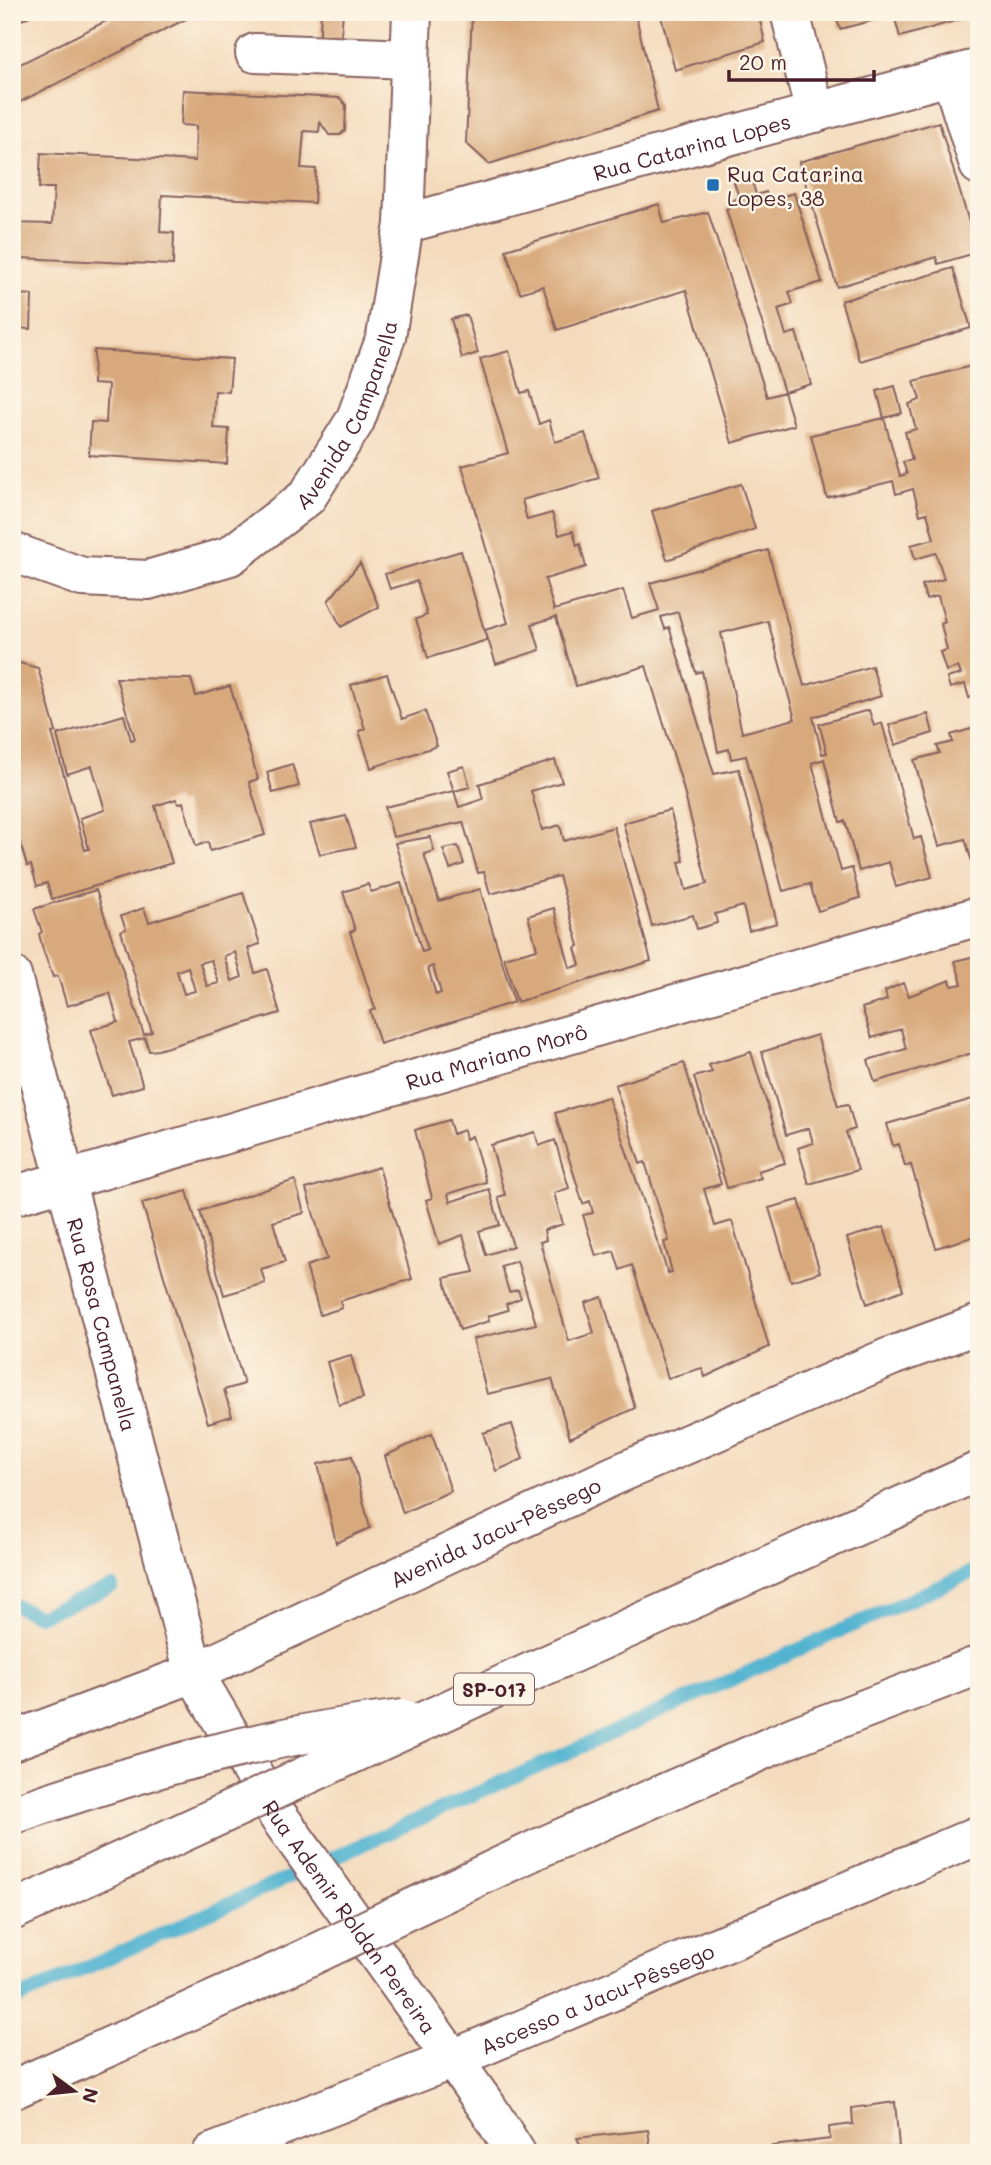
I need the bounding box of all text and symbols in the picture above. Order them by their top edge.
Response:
scale bar [729,38,874,82]
text: 20 m [739,48,787,75]
street label: Rua Catarina Lopes [590,106,793,186]
place label: Rua Catarina Lopes, 38 [727,160,864,211]
marker: Rua Catarina Lopes, 38 [705,177,721,193]
street label: Avenida Campanella [290,319,402,515]
street label: Rua Mariano Morô [402,1017,590,1095]
street label: Rua Rosa Campanella [62,1214,144,1434]
street label: Avenida Jacu-Pêssego [386,1470,605,1592]
road number: SP-017 [454,1674,534,1704]
street label: Rua Ademir Roldan Pereira [258,1795,443,2039]
street label: Ascesso a Jacu-Pêssego [476,1936,718,2059]
north arrow [38,2056,108,2126]
text: N [77,2085,105,2106]

